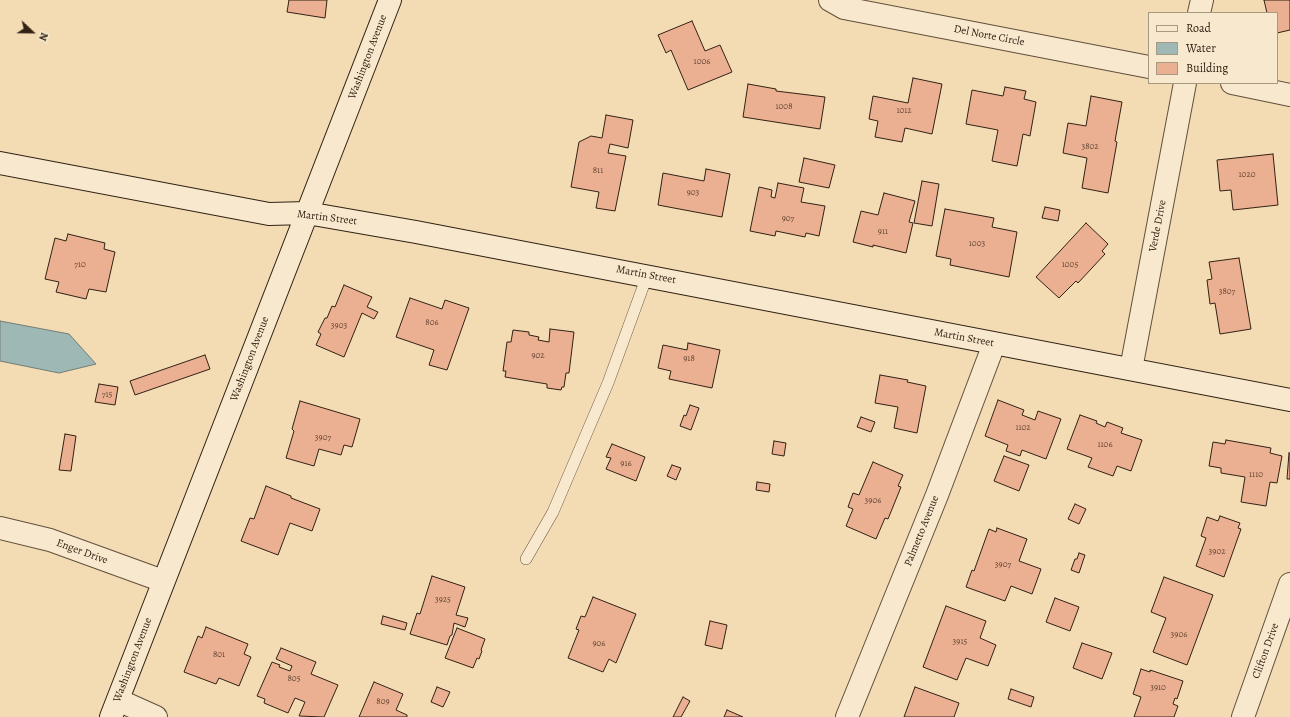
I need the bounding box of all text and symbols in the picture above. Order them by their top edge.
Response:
north arrow [12,12,52,52]
legend [1148,12,1278,84]
street label: Washington Avenue [346,13,390,101]
text: Road [1186,20,1211,36]
street label: Del Norte Circle [953,23,1025,49]
text: N [35,30,52,43]
text: Water [1186,40,1216,56]
house number: 1006 [694,57,710,67]
text: Building [1186,60,1228,76]
house number: 1008 [775,102,793,112]
house number: 1012 [896,106,912,116]
house number: 3802 [1081,142,1099,152]
house number: 811 [593,166,603,176]
house number: 1020 [1239,170,1255,180]
house number: 903 [687,188,699,198]
street label: Verde Drive [1147,199,1169,253]
street label: Martin Street [296,208,358,228]
house number: 907 [782,214,794,224]
house number: 911 [878,227,888,237]
house number: 1003 [969,239,985,249]
house number: 710 [74,260,86,270]
house number: 1005 [1062,260,1078,270]
street label: Martin Street [615,263,677,287]
house number: 3807 [1219,287,1235,297]
street label: Washington Avenue [228,315,272,403]
house number: 806 [425,318,439,328]
house number: 3903 [331,321,347,331]
street label: Martin Street [933,326,995,350]
house number: 902 [531,351,545,361]
house number: 918 [683,354,695,364]
house number: 715 [102,390,112,400]
house number: 1102 [1015,423,1031,433]
house number: 3907 [315,433,331,443]
house number: 1106 [1097,440,1113,450]
house number: 916 [620,459,632,469]
house number: 1110 [1249,470,1263,480]
street label: Palmetto Avenue [902,494,942,568]
house number: 3906 [865,496,881,506]
street label: Enger Drive [55,537,109,567]
house number: 3902 [1209,547,1225,557]
house number: 3907 [995,560,1011,570]
house number: 3925 [435,595,451,605]
street label: Washington Avenue [111,616,155,704]
street label: Clifton Drive [1250,621,1282,681]
house number: 3906 [1171,630,1187,640]
house number: 3915 [953,637,967,647]
house number: 906 [592,639,606,649]
house number: 801 [213,650,225,660]
house number: 805 [287,674,301,684]
house number: 3910 [1150,683,1166,693]
house number: 809 [376,697,390,707]

